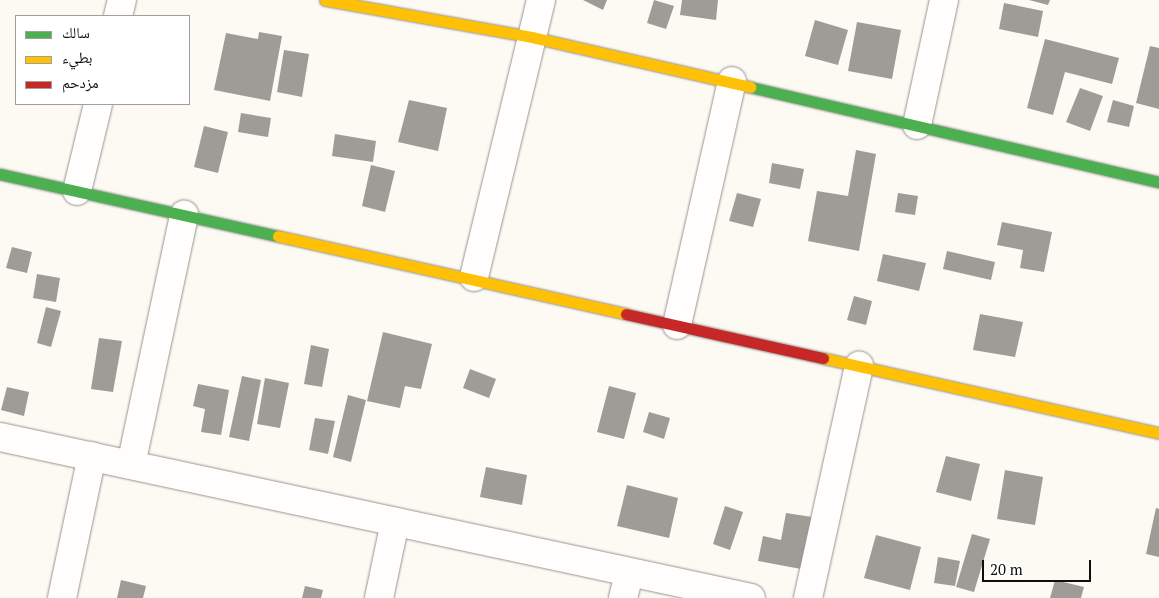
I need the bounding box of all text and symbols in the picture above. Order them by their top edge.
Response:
legend [15,15,190,105]
text: سالك [62,22,90,42]
text: بطيء [62,47,92,67]
text: مزدحم [62,72,99,92]
scale bar [984,550,1093,582]
text: 20 m [990,559,1023,579]

